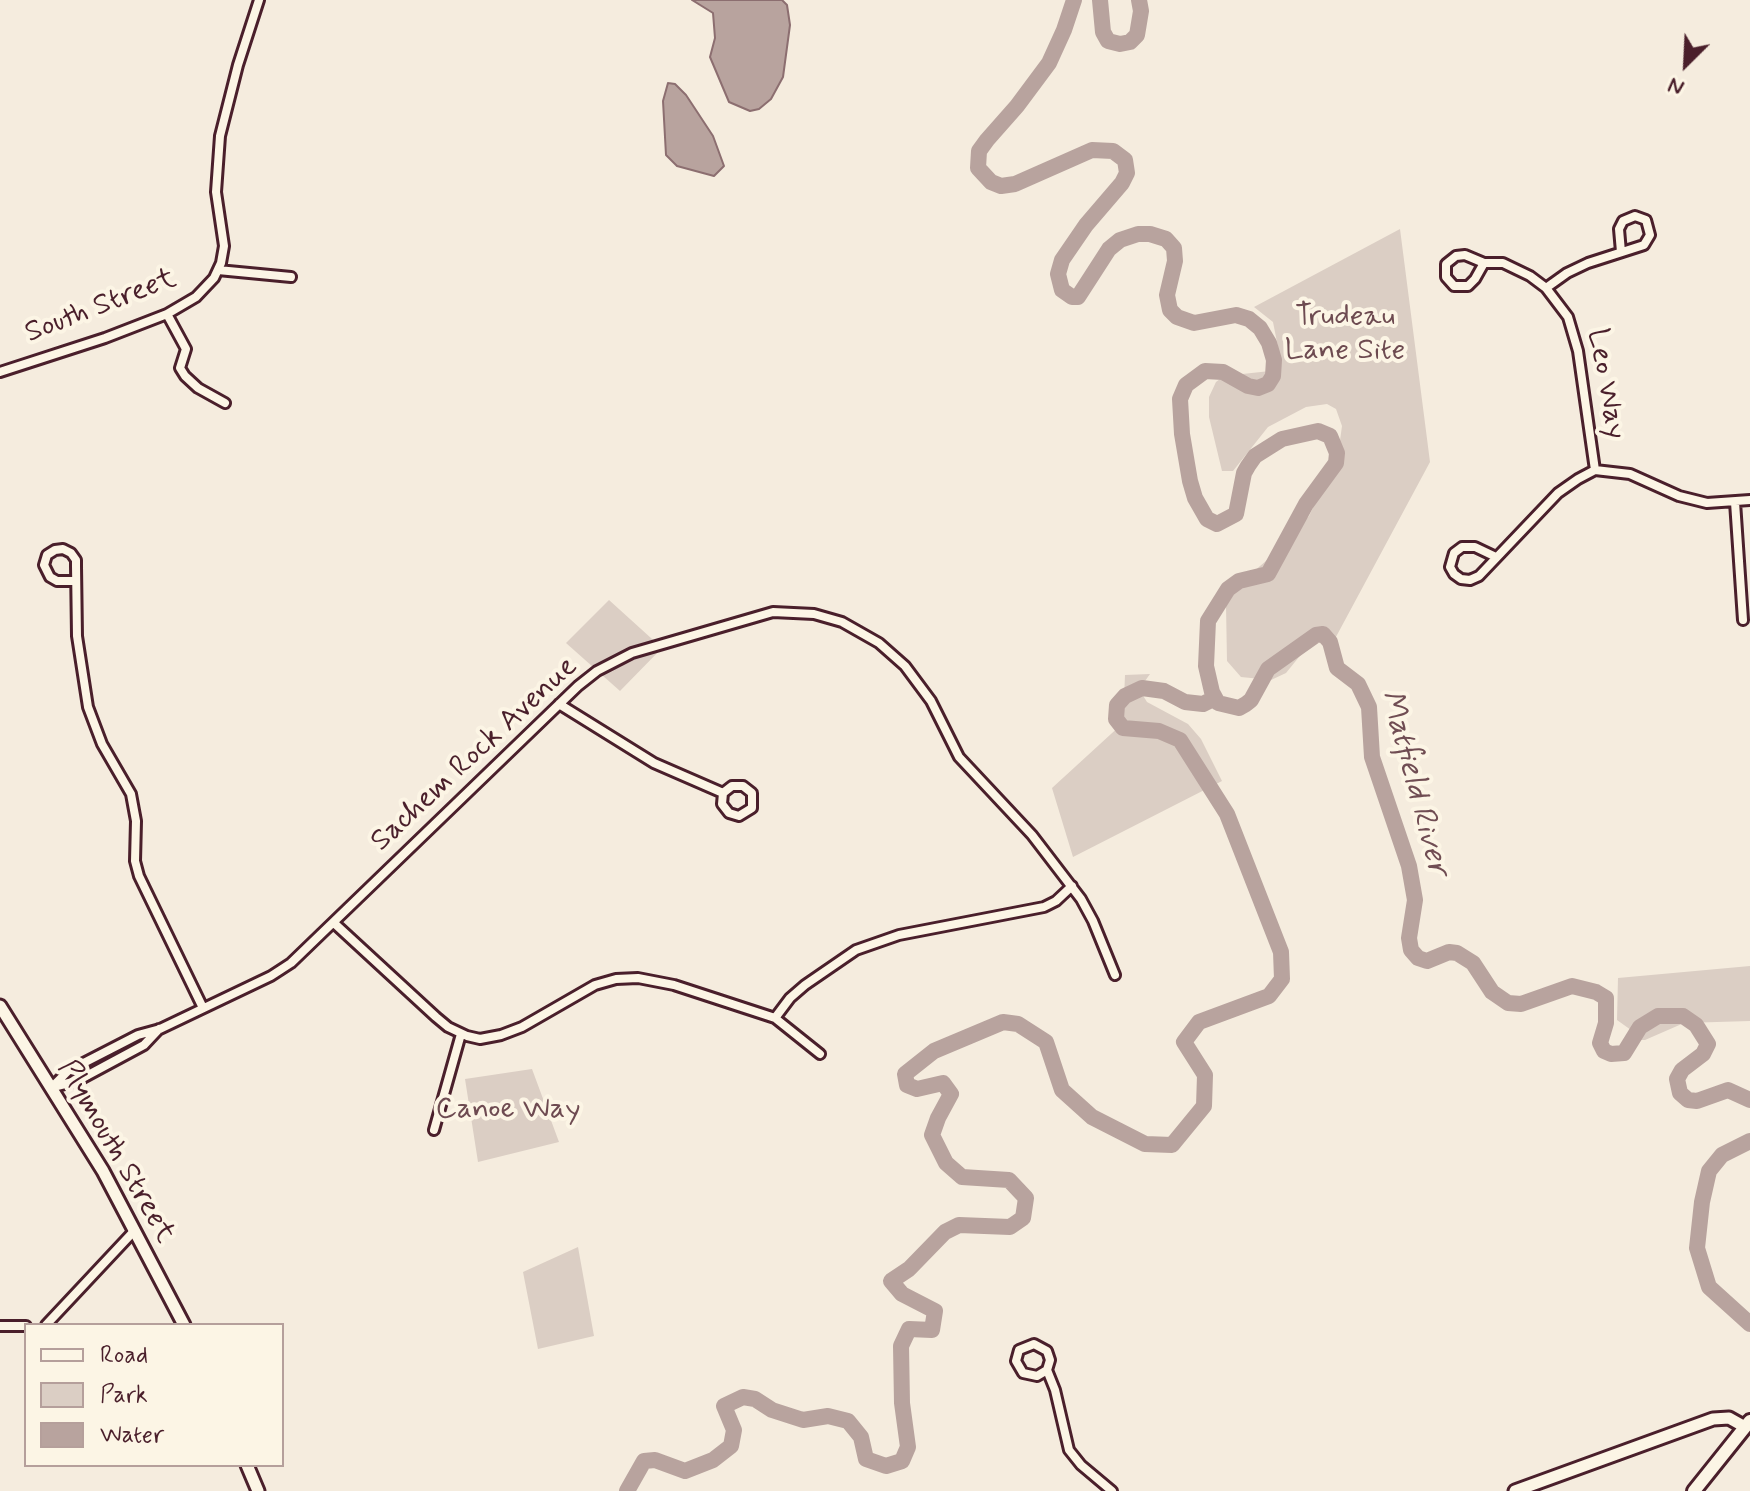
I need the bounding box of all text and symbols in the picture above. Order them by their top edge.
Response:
north arrow [1646,24,1726,104]
text: N [1664,70,1689,102]
street label: South Street [20,262,182,352]
park label: Trudeau Lane Site [1285,300,1405,370]
street label: Leo Way [1578,326,1632,442]
street label: Sachem Rock Avenue [364,650,586,860]
water label: Matfield River [1370,686,1456,880]
street label: Plymouth Street [48,1054,182,1250]
park label: Canoe Way [435,1093,581,1129]
legend [24,1323,284,1467]
text: Road [100,1340,148,1371]
text: Park [100,1380,148,1411]
text: Water [100,1420,164,1451]

